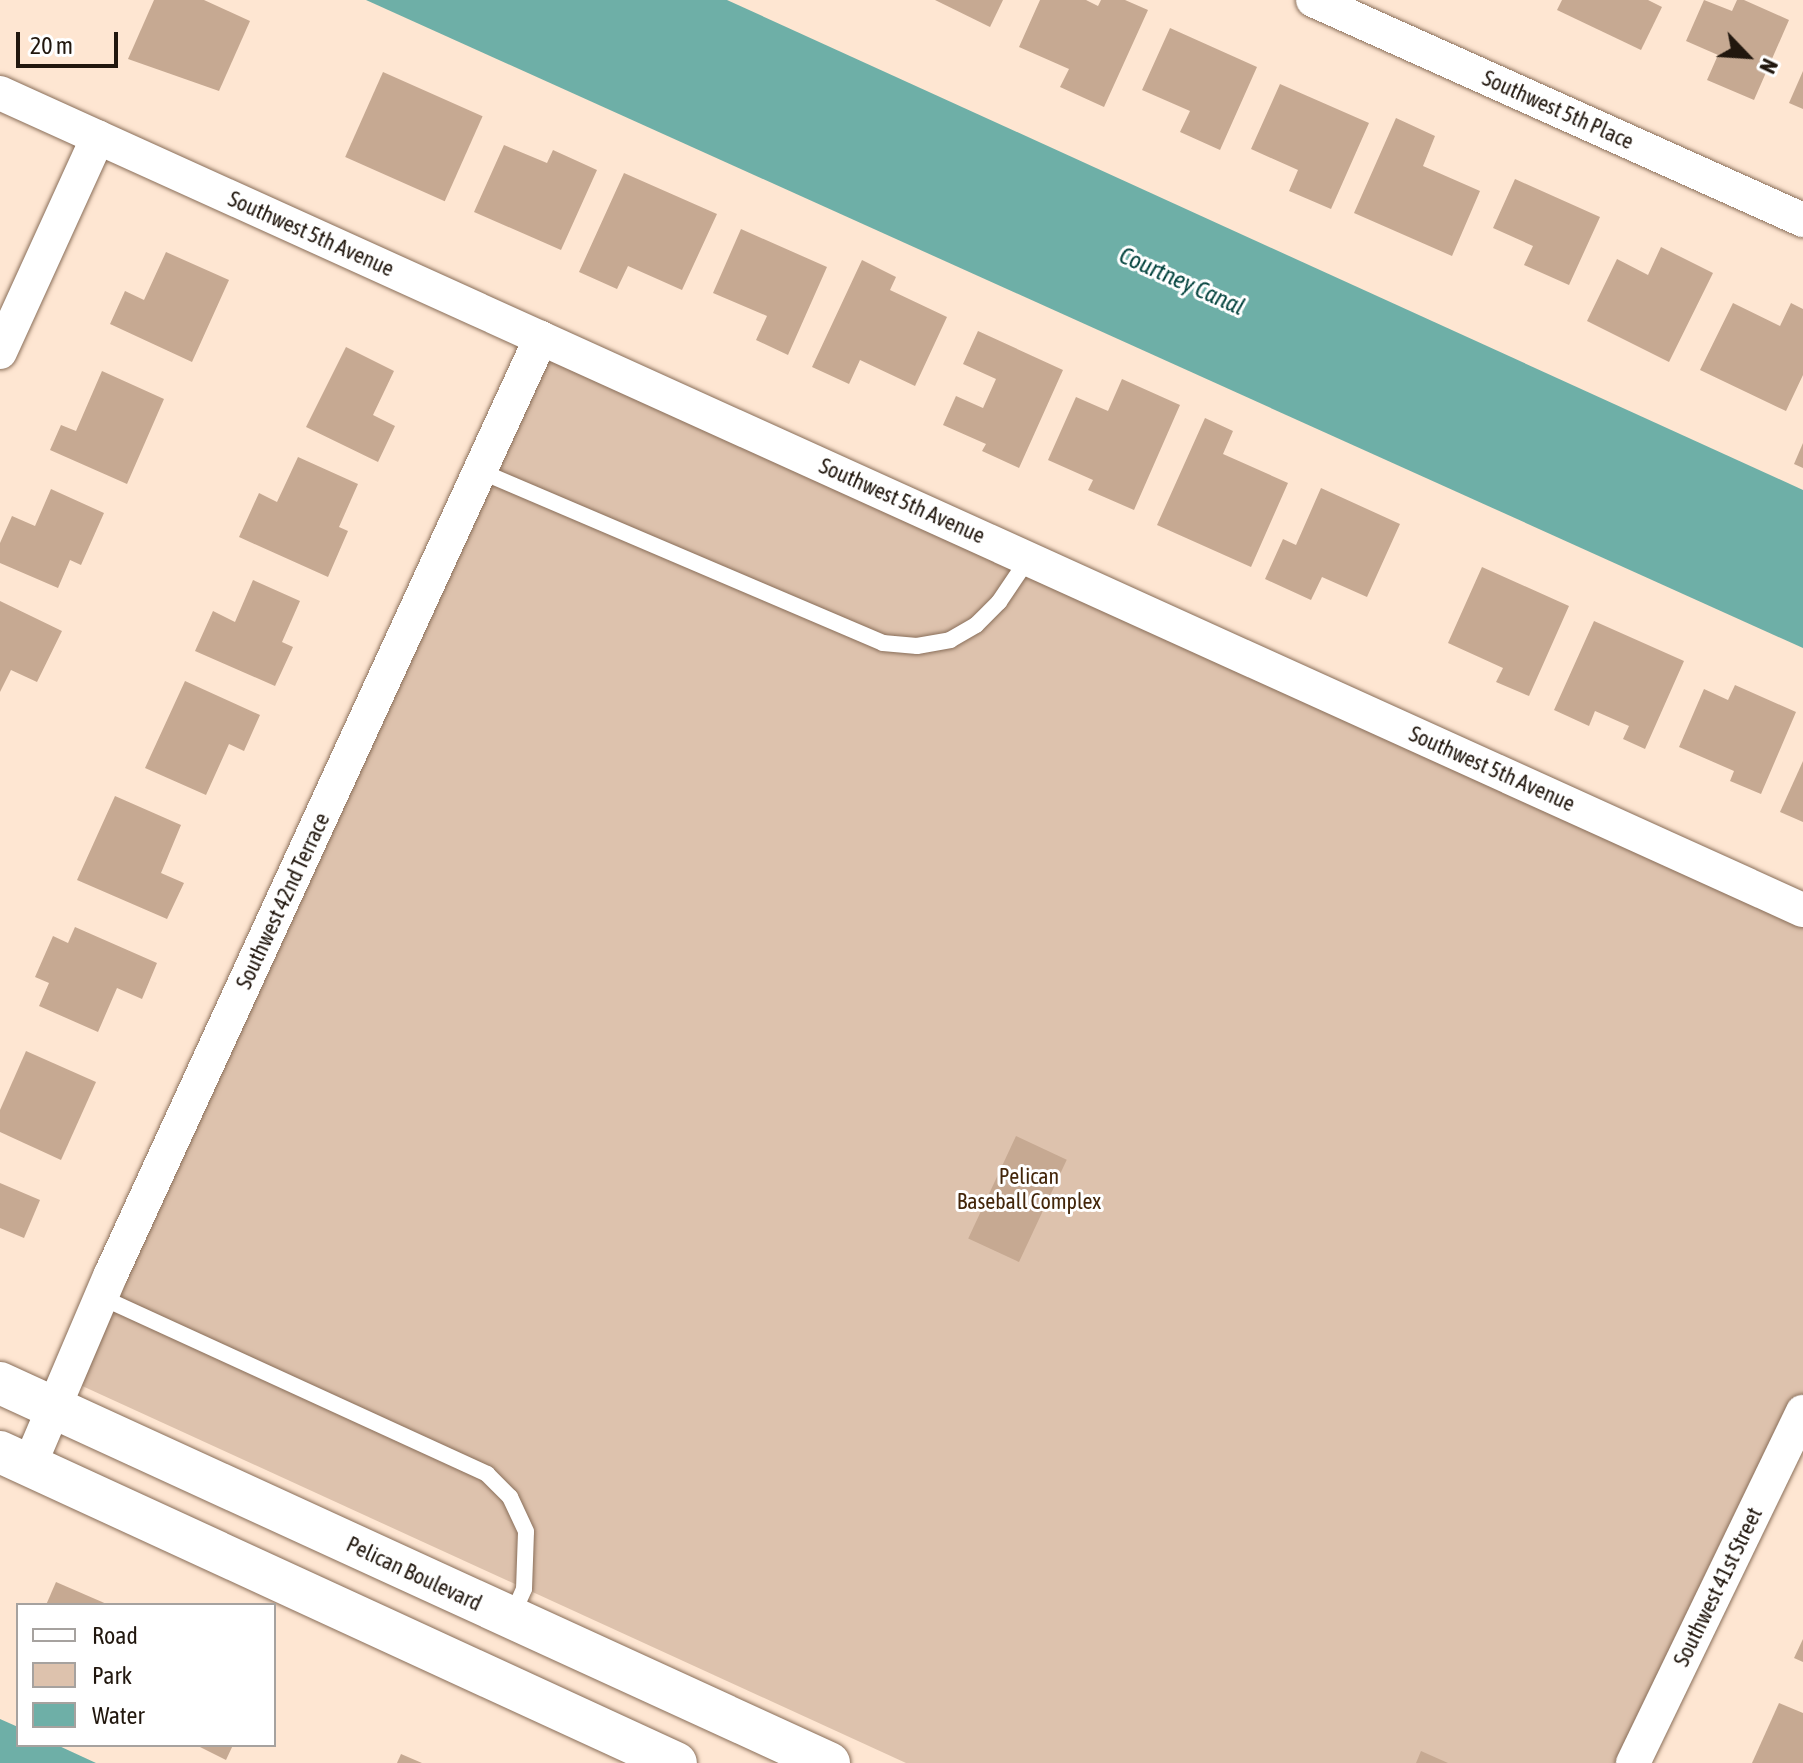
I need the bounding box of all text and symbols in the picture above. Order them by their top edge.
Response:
scale bar [20,16,122,66]
north arrow [1707,16,1787,96]
text: 20 m [30,32,73,59]
text: N [1754,55,1783,78]
street label: Southwest 5th Place [1478,65,1638,155]
street label: Southwest 5th Avenue [224,186,398,282]
water label: Courtney Canal [1115,241,1249,321]
street label: Southwest 5th Avenue [815,453,989,549]
street label: Southwest 5th Avenue [1405,721,1579,817]
street label: Southwest 42nd Terrace [231,809,335,993]
park label: Pelican Baseball Complex [957,1163,1101,1214]
street label: Southwest 41st Street [1668,1503,1768,1671]
street label: Pelican Boulevard [342,1531,486,1617]
legend [16,1603,276,1747]
text: Road [92,1622,138,1649]
text: Park [92,1662,132,1689]
text: Water [92,1702,145,1729]

